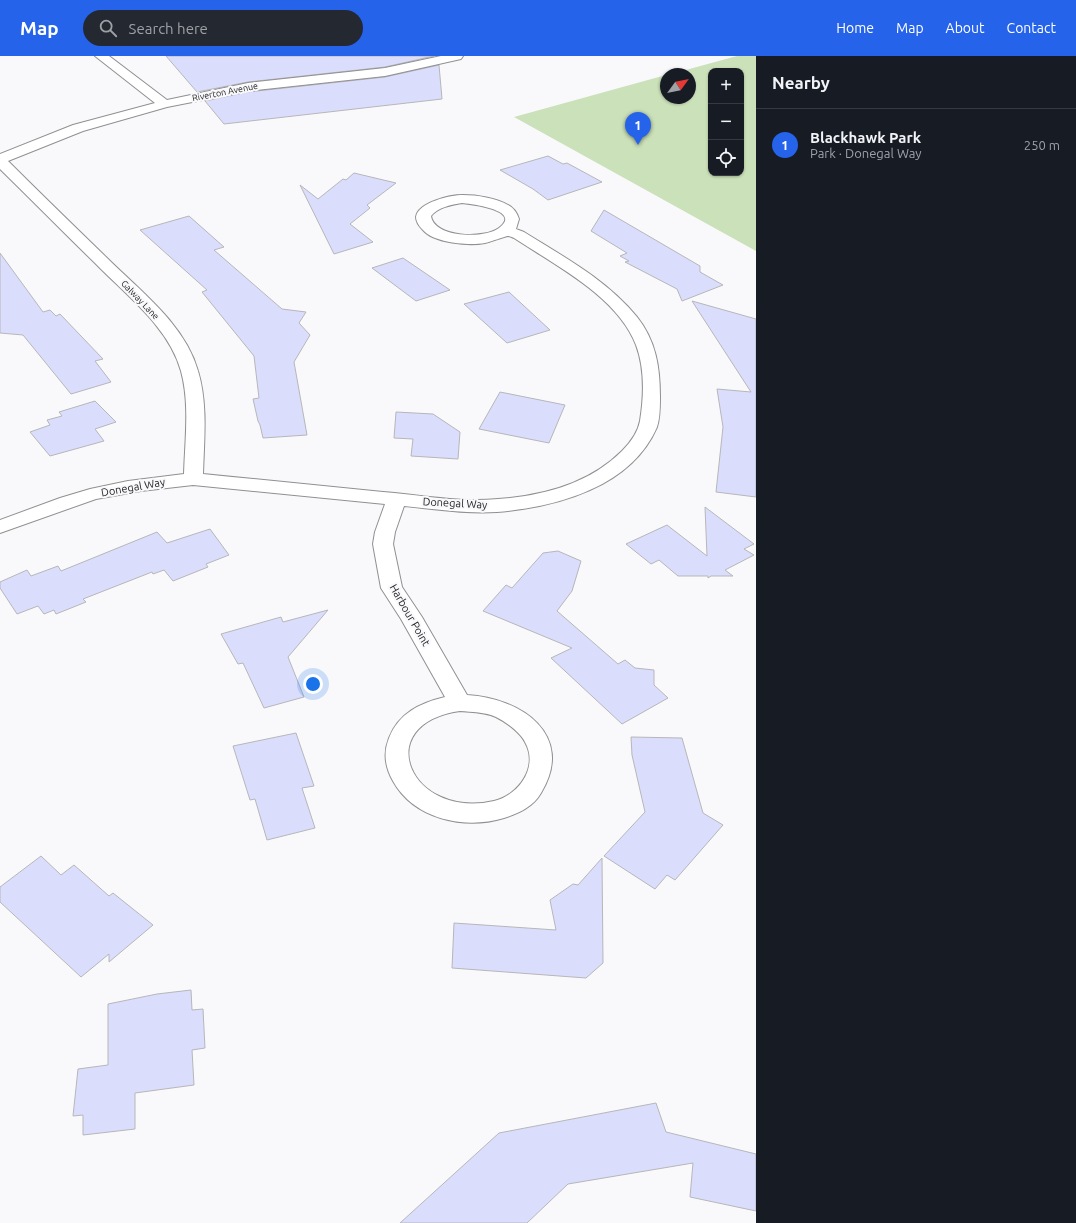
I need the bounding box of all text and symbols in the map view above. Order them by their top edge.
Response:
search box [83,10,363,46]
text: Map [20,17,59,39]
icon: search [97,17,119,39]
text: Search here [129,20,208,37]
text: Home [836,20,874,36]
text: Map [896,20,924,36]
text: About [946,20,985,36]
text: Contact [1007,20,1056,36]
north arrow [660,68,696,104]
map controls [708,68,744,176]
button: + [708,68,744,104]
text: Nearby [772,73,830,92]
street label: Riverton Avenue [191,81,259,103]
button: − [708,104,744,140]
pin: 1 [625,112,651,145]
text: Blackhawk Park [810,129,921,146]
text: 1 [781,138,789,152]
text: 250 m [1024,138,1060,152]
button: locate [708,140,744,176]
text: Park · Donegal Way [810,146,922,160]
street label: Galway Lane [119,278,161,322]
street label: Donegal Way [100,475,167,499]
street label: Donegal Way [422,495,488,511]
street label: Harbour Point [387,582,433,649]
your location [303,674,323,694]

